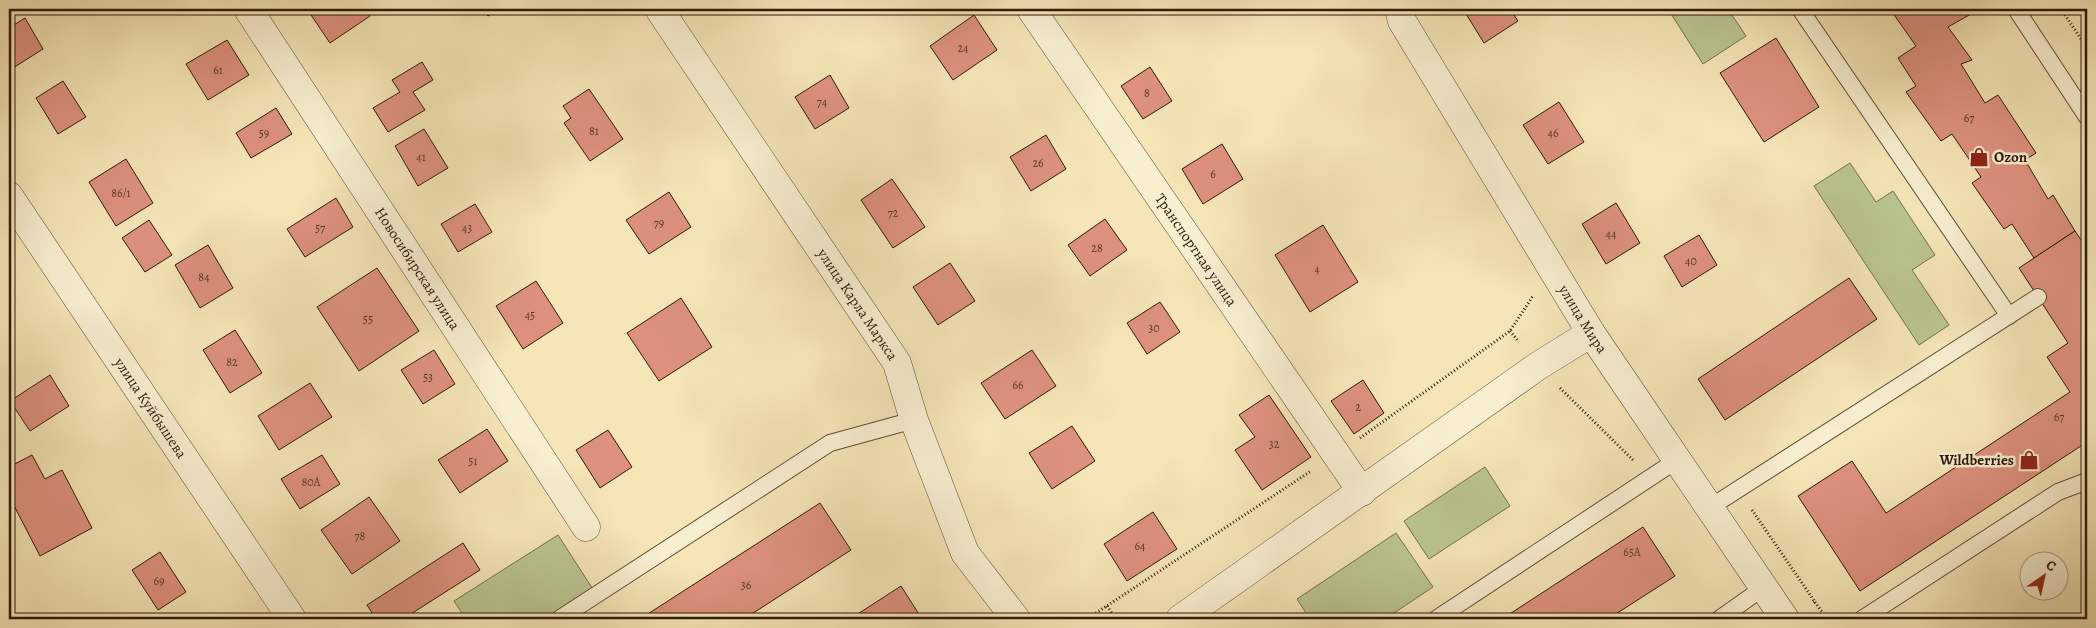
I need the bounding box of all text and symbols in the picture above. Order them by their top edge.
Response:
house number: 24 [957,40,969,56]
house number: 61 [213,62,223,78]
house number: 8 [1144,85,1150,101]
house number: 74 [817,94,828,110]
house number: 67 [1964,110,1975,126]
house number: 81 [589,123,599,139]
house number: 59 [259,125,269,141]
house number: 46 [1548,125,1559,141]
shop icon: Ozon [1968,146,1990,168]
place label: Ozon [1994,147,2028,167]
house number: 41 [416,149,426,165]
house number: 26 [1032,155,1044,171]
house number: 6 [1210,166,1216,182]
house number: 86/1 [111,185,131,201]
street label: Транспортная улица [1150,189,1242,310]
street label: Новосибирская улица [370,203,465,334]
house number: 72 [888,205,899,221]
house number: 79 [654,215,664,231]
house number: 57 [315,220,326,236]
house number: 43 [462,220,472,236]
house number: 44 [1606,226,1617,242]
house number: 28 [1091,240,1103,256]
street label: улица Карла Маркса [812,244,903,364]
house number: 40 [1685,253,1697,269]
house number: 4 [1314,261,1320,277]
house number: 84 [198,269,210,285]
street label: улица Мира [1553,280,1612,357]
house number: 45 [525,307,535,323]
house number: 55 [363,311,373,327]
house number: 30 [1148,320,1160,336]
street label: улица Куйбышева [109,353,192,462]
house number: 82 [226,354,238,370]
house number: 53 [423,369,433,385]
house number: 66 [1012,377,1024,393]
house number: 2 [1355,399,1361,415]
house number: 67 [2054,409,2065,425]
house number: 32 [1269,436,1280,452]
shop icon: Wildberries [2018,449,2040,471]
place label: Wildberries [1939,450,2014,470]
house number: 51 [468,453,478,469]
house number: 80А [301,474,322,490]
house number: 78 [355,528,366,544]
house number: 64 [1135,538,1146,554]
house number: 65А [1623,544,1642,560]
north arrow [2018,550,2068,600]
text: С [2042,555,2060,576]
house number: 69 [153,573,165,589]
house number: 36 [741,577,752,593]

